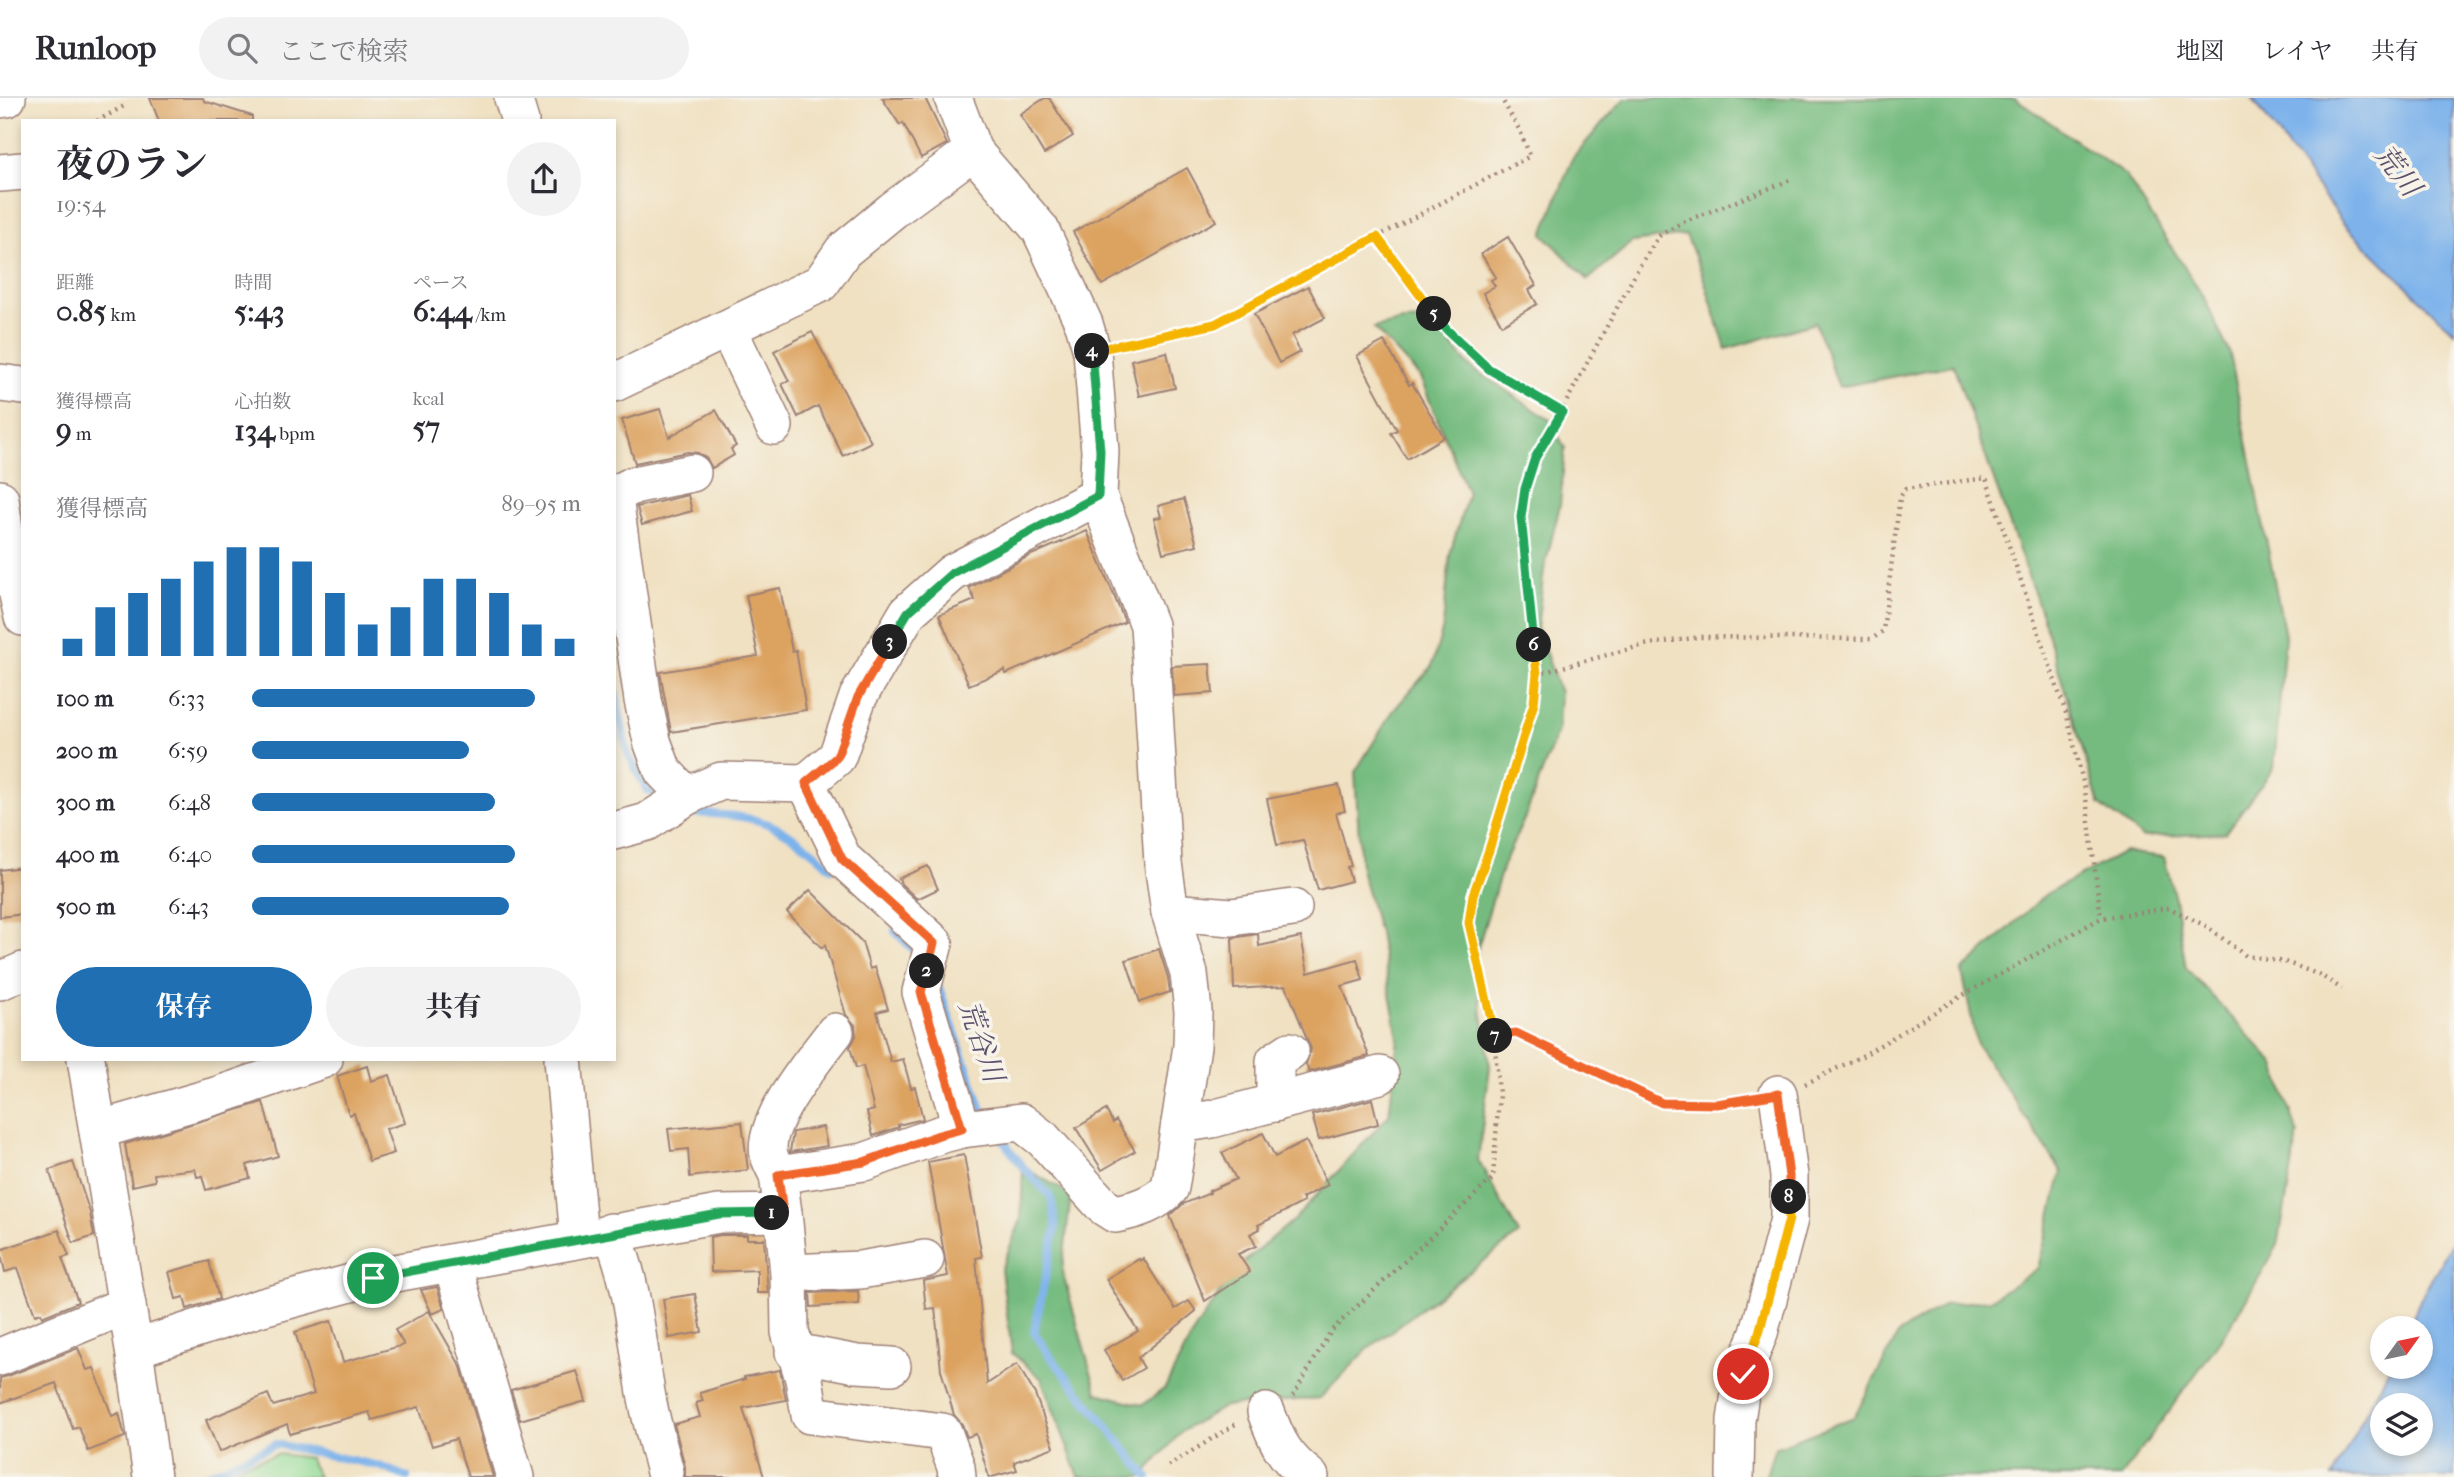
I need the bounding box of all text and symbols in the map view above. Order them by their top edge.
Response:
search box [199,17,689,80]
text: Runloop [35,29,157,68]
icon: search [223,29,261,67]
text: ここで検索 [279,36,409,67]
text: 地図 [2176,37,2224,65]
text: レイヤ [2262,37,2333,65]
text: 共有 [2371,37,2419,65]
water label: 荒川 [2367,138,2430,205]
text: 夜のラン [56,142,208,187]
button: share [507,142,581,216]
text: 19:54 [56,191,105,218]
text: 距離 [56,272,94,294]
text: 時間 [234,272,272,294]
text: ペース [413,272,469,294]
text: 0.85 [56,294,106,329]
text: 5:43 [234,294,285,329]
text: 6:44 [413,294,472,329]
pin: 5 [1416,296,1452,332]
text: 5 [1429,302,1438,324]
text: km [106,304,136,326]
text: /km [472,304,506,326]
pin: 4 [1074,334,1110,368]
text: 4 [1086,339,1097,361]
text: kcal [413,388,445,410]
text: 獲得標高 [56,391,132,413]
text: 心拍数 [234,391,291,413]
text: 57 [413,410,440,445]
text: 9 [56,413,72,448]
text: 134 [234,413,275,448]
text: m [72,423,92,445]
text: bpm [275,423,315,445]
text: 89–95 m [501,490,581,517]
text: 獲得標高 [56,495,148,522]
pin: 3 [872,624,908,660]
pin: 6 [1516,628,1552,662]
text: 3 [886,630,893,652]
text: 6 [1528,633,1539,655]
text: 100 m [56,685,114,712]
text: 6:33 [168,685,205,712]
text: 200 m [56,737,117,764]
text: 6:59 [168,737,208,764]
text: 300 m [56,789,115,816]
text: 6:48 [168,789,211,816]
text: 400 m [56,841,119,868]
text: 6:40 [168,841,212,868]
text: 500 m [56,893,115,920]
text: 6:43 [168,893,209,920]
pin: 2 [909,954,944,988]
text: 2 [922,959,931,981]
button: 保存 [56,967,312,1047]
button: 共有 [326,967,581,1047]
water label: 荒谷川 [952,996,1012,1089]
pin: 7 [1478,1018,1512,1054]
text: 7 [1490,1024,1499,1046]
pin: 8 [1772,1180,1806,1214]
text: 8 [1784,1185,1793,1207]
pin: 1 [754,1196,790,1230]
text: 1 [768,1201,775,1223]
pin [343,1248,403,1308]
icon: arrive [354,1259,392,1297]
north arrow [2370,1316,2432,1379]
map controls [2370,1316,2433,1456]
pin [1713,1344,1773,1404]
icon: check [1724,1355,1762,1393]
button: layers [2370,1393,2433,1456]

